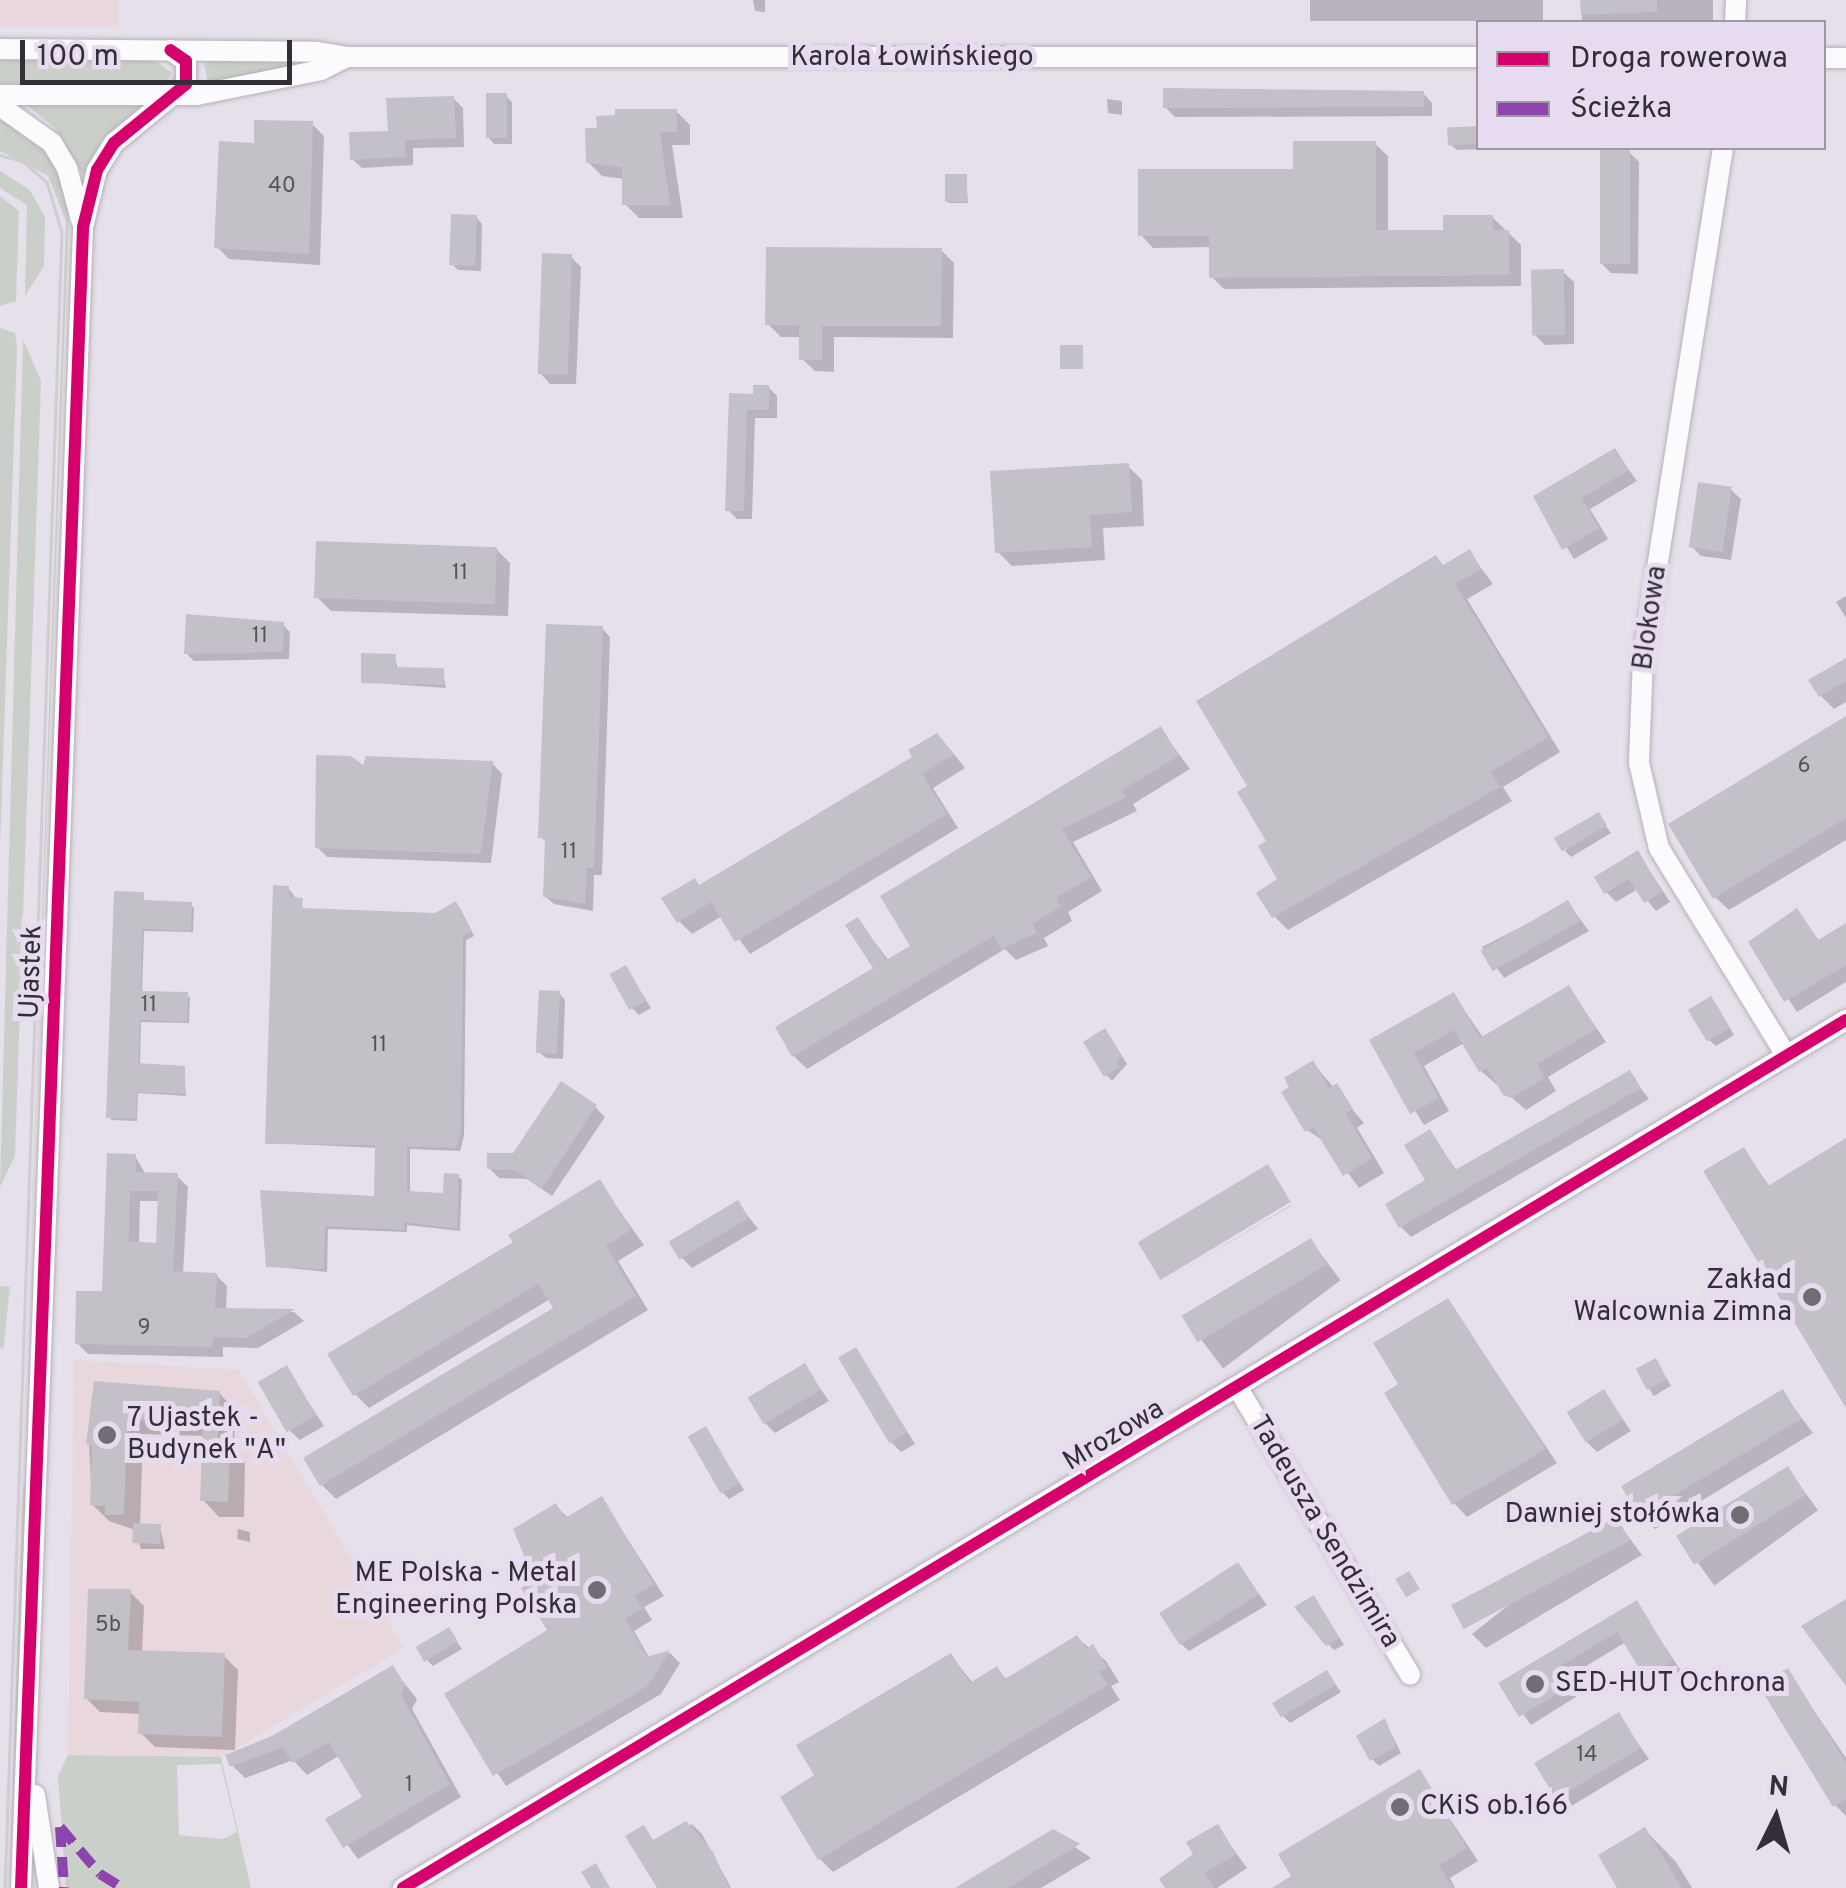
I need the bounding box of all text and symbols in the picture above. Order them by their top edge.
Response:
scale bar [25,20,298,82]
legend [1476,20,1826,150]
text: 100 m [37,39,119,76]
street label: Karola Łowińskiego [790,41,1034,75]
text: Droga rowerowa [1570,41,1788,78]
text: Ścieżka [1570,91,1672,128]
house number: 40 [268,174,296,200]
house number: 11 [452,561,468,587]
street label: Blokowa [1627,564,1675,672]
house number: 11 [252,624,268,650]
house number: 6 [1797,754,1811,780]
house number: 11 [561,840,577,866]
street label: Ujastek [14,924,50,1020]
house number: 11 [141,993,157,1019]
house number: 11 [371,1033,387,1059]
place label: Zakład Walcownia Zimna [1573,1264,1792,1330]
marker: Zakład Walcownia Zimna [1801,1286,1823,1308]
house number: 9 [137,1316,151,1342]
street label: Mrozowa [1057,1393,1171,1479]
place label: 7 Ujastek - Budynek "A" [127,1402,286,1468]
street label: Tadeusza Sendzimira [1241,1410,1407,1654]
marker: 7 Ujastek - Budynek "A" [96,1424,118,1446]
place label: Dawniej stołówka [1505,1498,1720,1532]
marker: Dawniej stołówka [1729,1504,1751,1526]
place label: ME Polska - Metal Engineering Polska [335,1557,577,1623]
marker: ME Polska - Metal Engineering Polska [586,1579,608,1601]
house number: 5b [95,1613,121,1639]
place label: SED-HUT Ochrona [1555,1667,1787,1701]
marker: SED-HUT Ochrona [1524,1673,1546,1695]
house number: 14 [1576,1743,1598,1769]
north arrow [1726,1768,1826,1868]
text: N [1767,1769,1790,1807]
house number: 1 [405,1773,413,1799]
place label: CKiS ob.166 [1420,1790,1568,1824]
marker: CKiS ob.166 [1389,1796,1411,1818]

